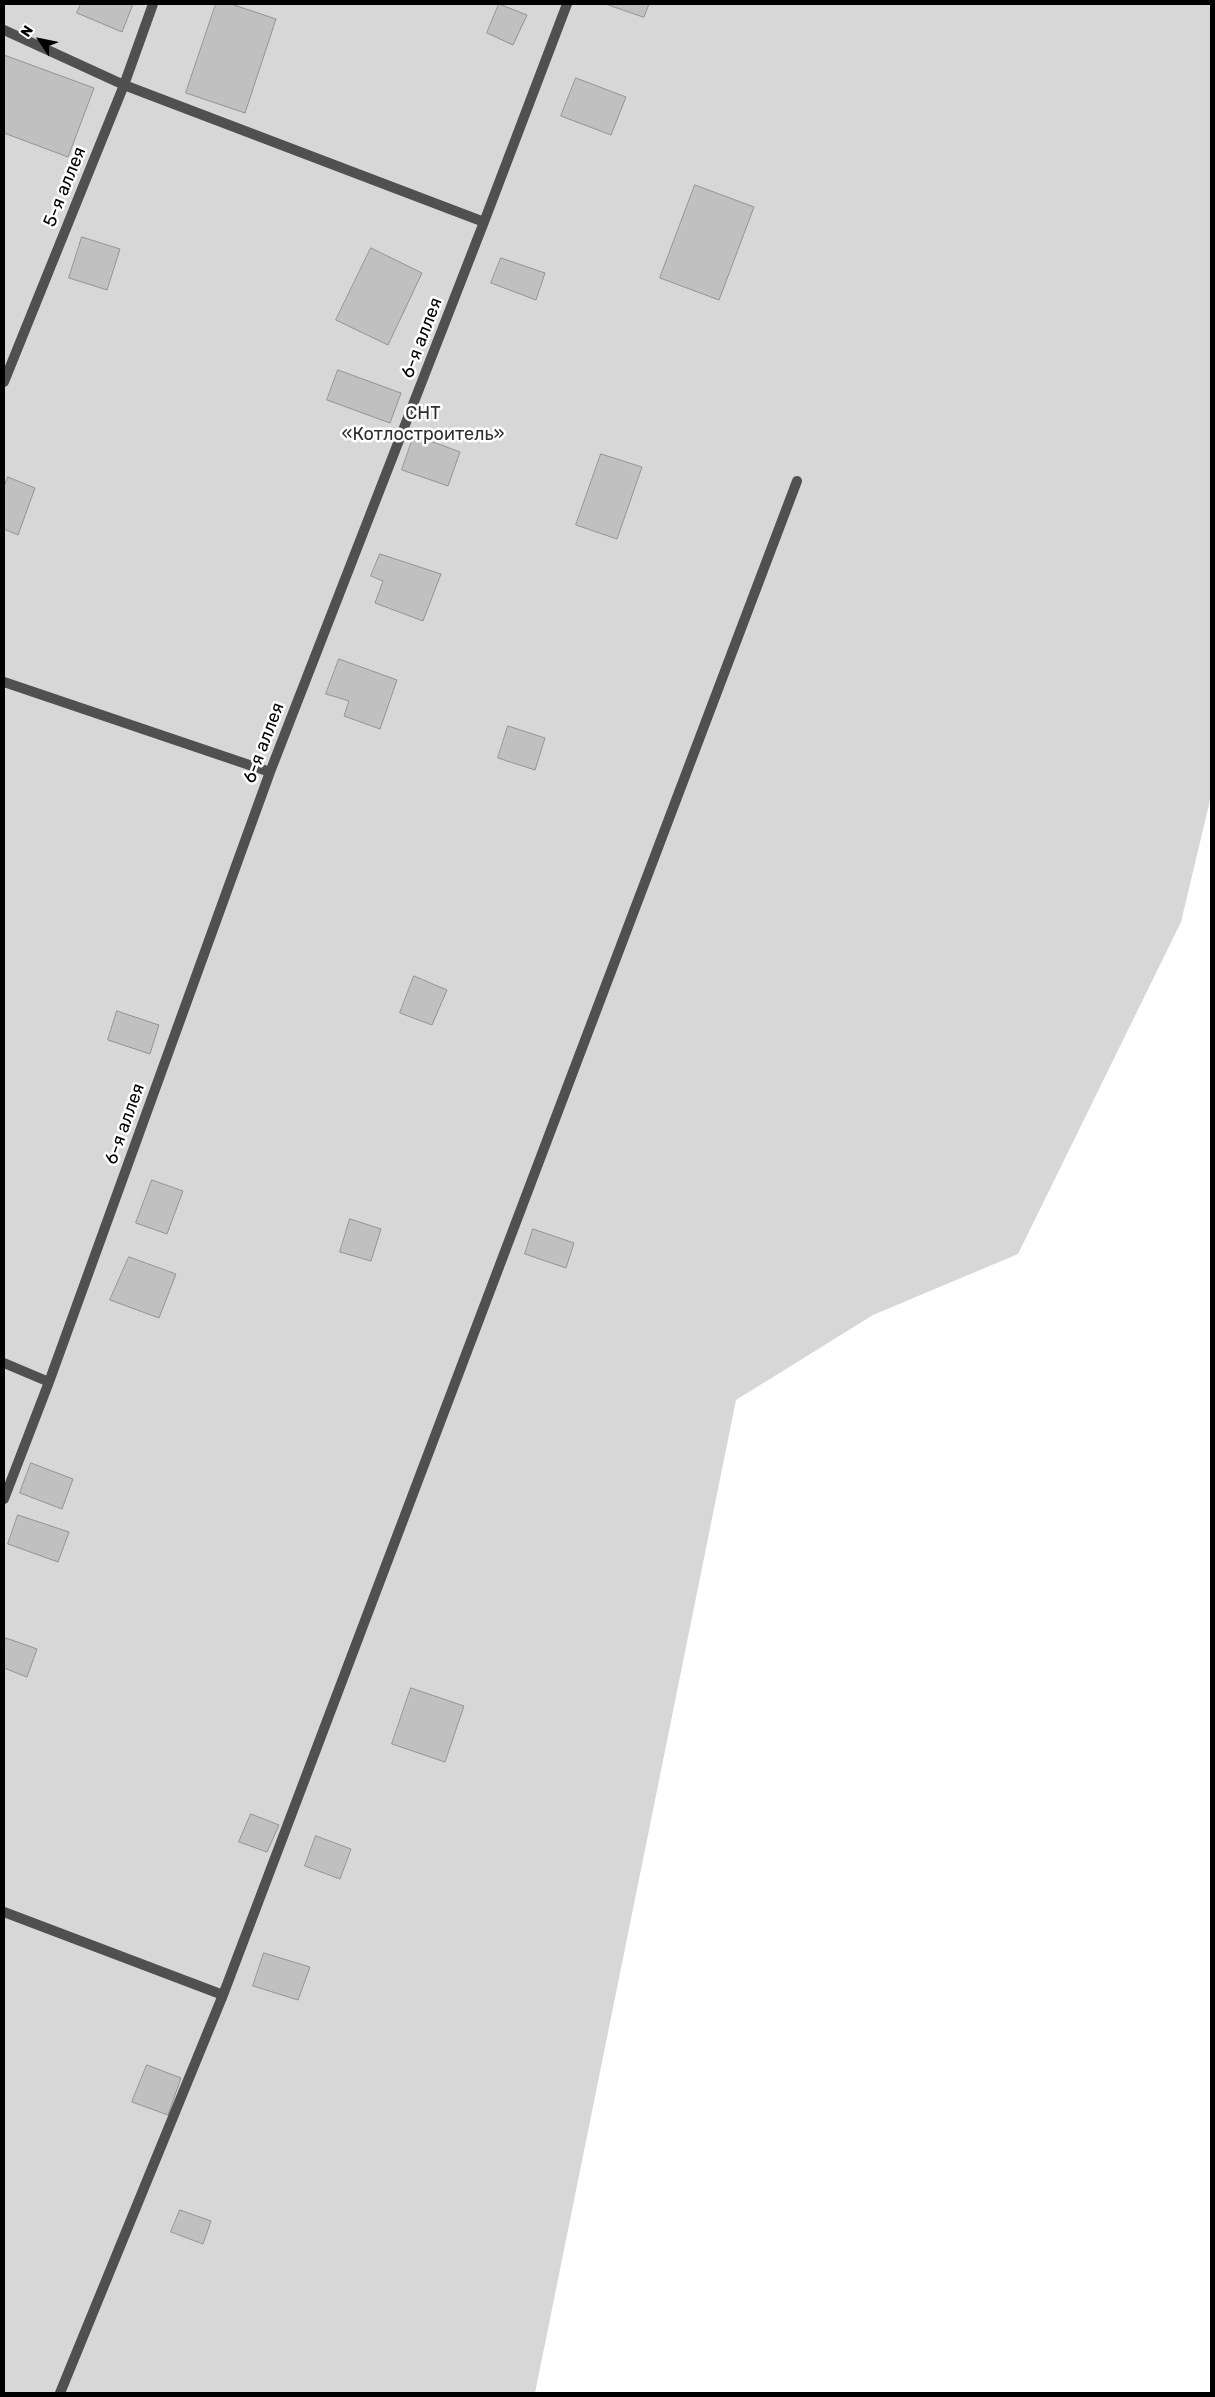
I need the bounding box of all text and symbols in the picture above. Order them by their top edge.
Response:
north arrow [15,15,65,65]
text: N [17,22,37,40]
street label: 5-я аллея [39,144,91,230]
street label: 6-я аллея [397,295,447,381]
park label: СНТ «Котлостроитель» [341,403,505,446]
street label: 6-я аллея [239,700,289,786]
street label: 6-я аллея [100,1081,150,1167]

